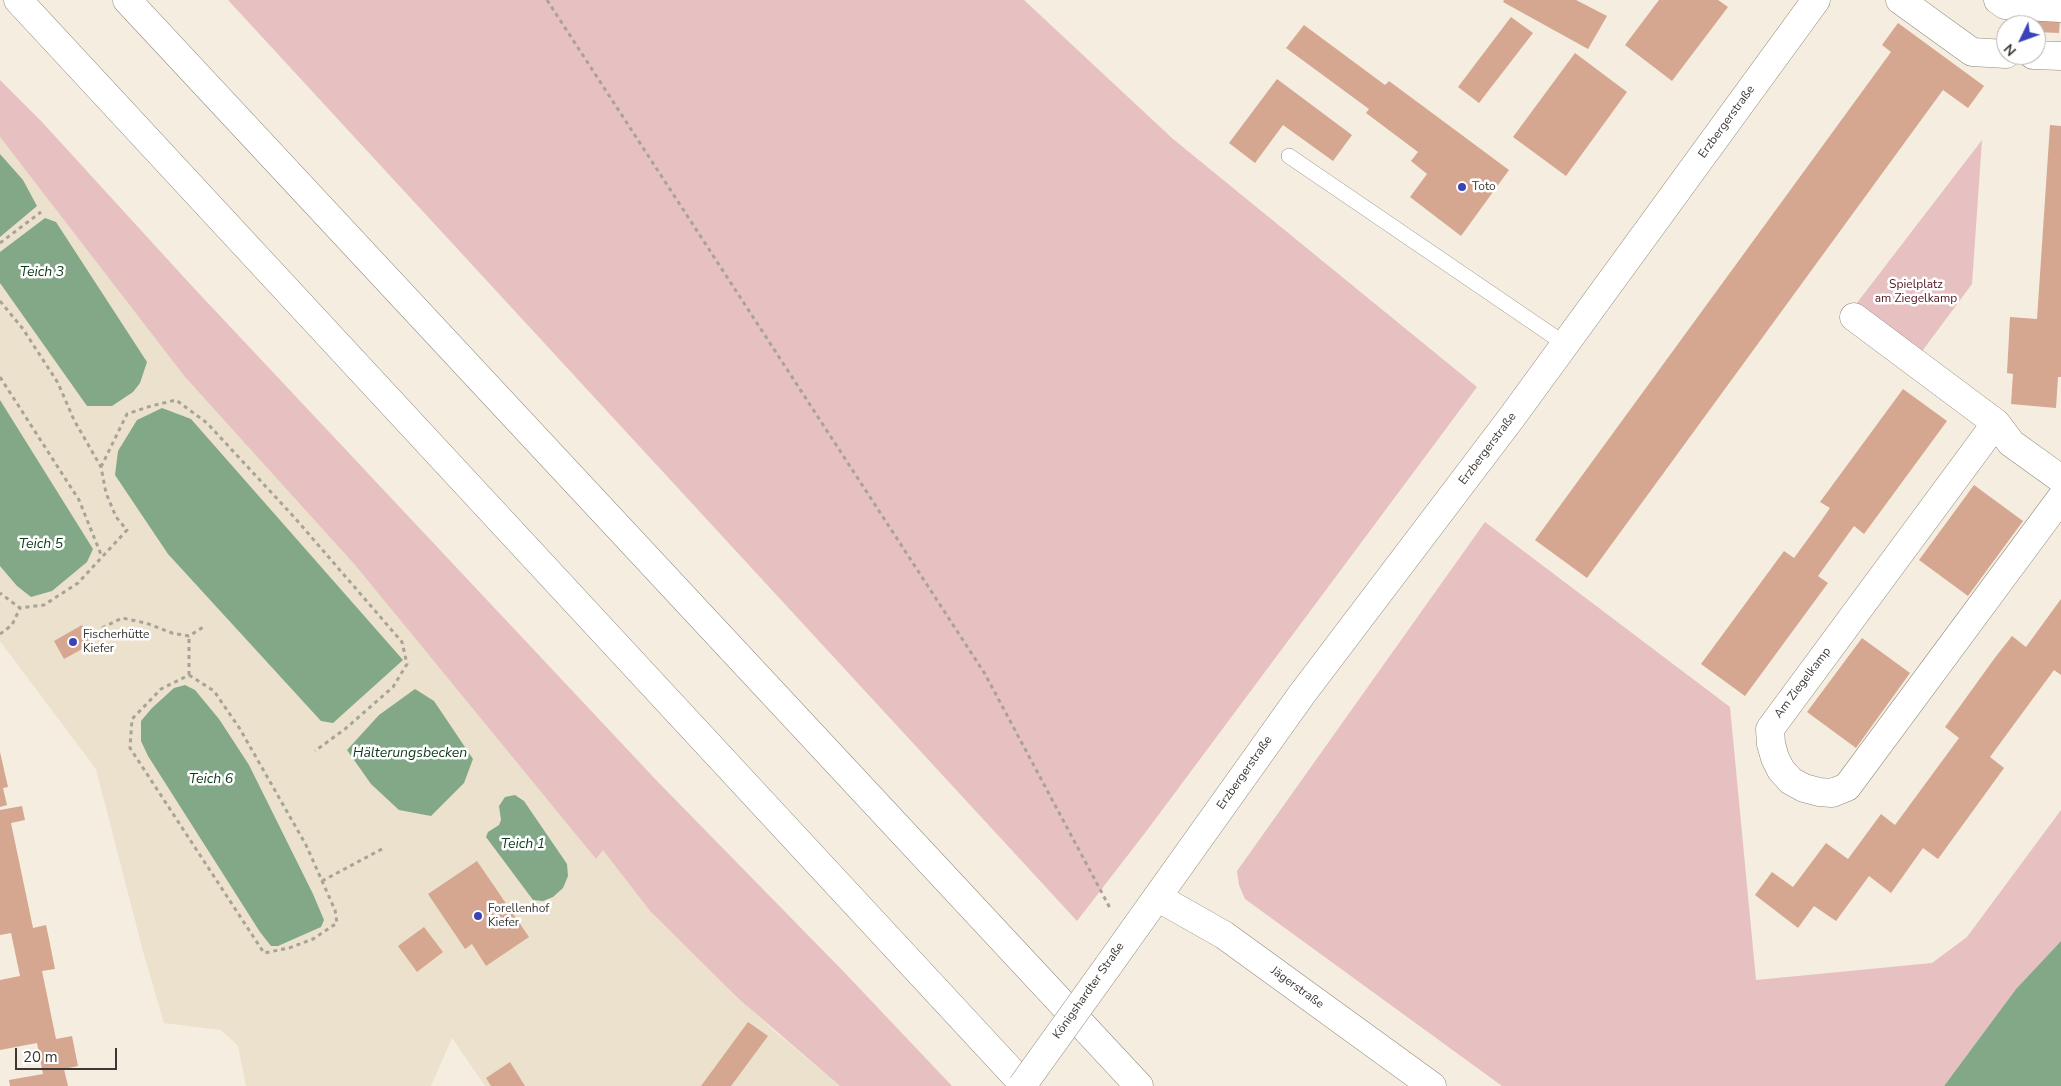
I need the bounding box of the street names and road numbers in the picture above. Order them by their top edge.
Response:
street label: Erzbergerstraße [1696,83,1758,161]
street label: Erzbergerstraße [1456,410,1520,488]
street label: Am Ziegelkamp [1772,645,1834,721]
street label: Erzbergerstraße [1214,733,1276,813]
street label: Königshardter Straße [1050,940,1128,1042]
street label: Jägerstraße [1268,964,1326,1012]

